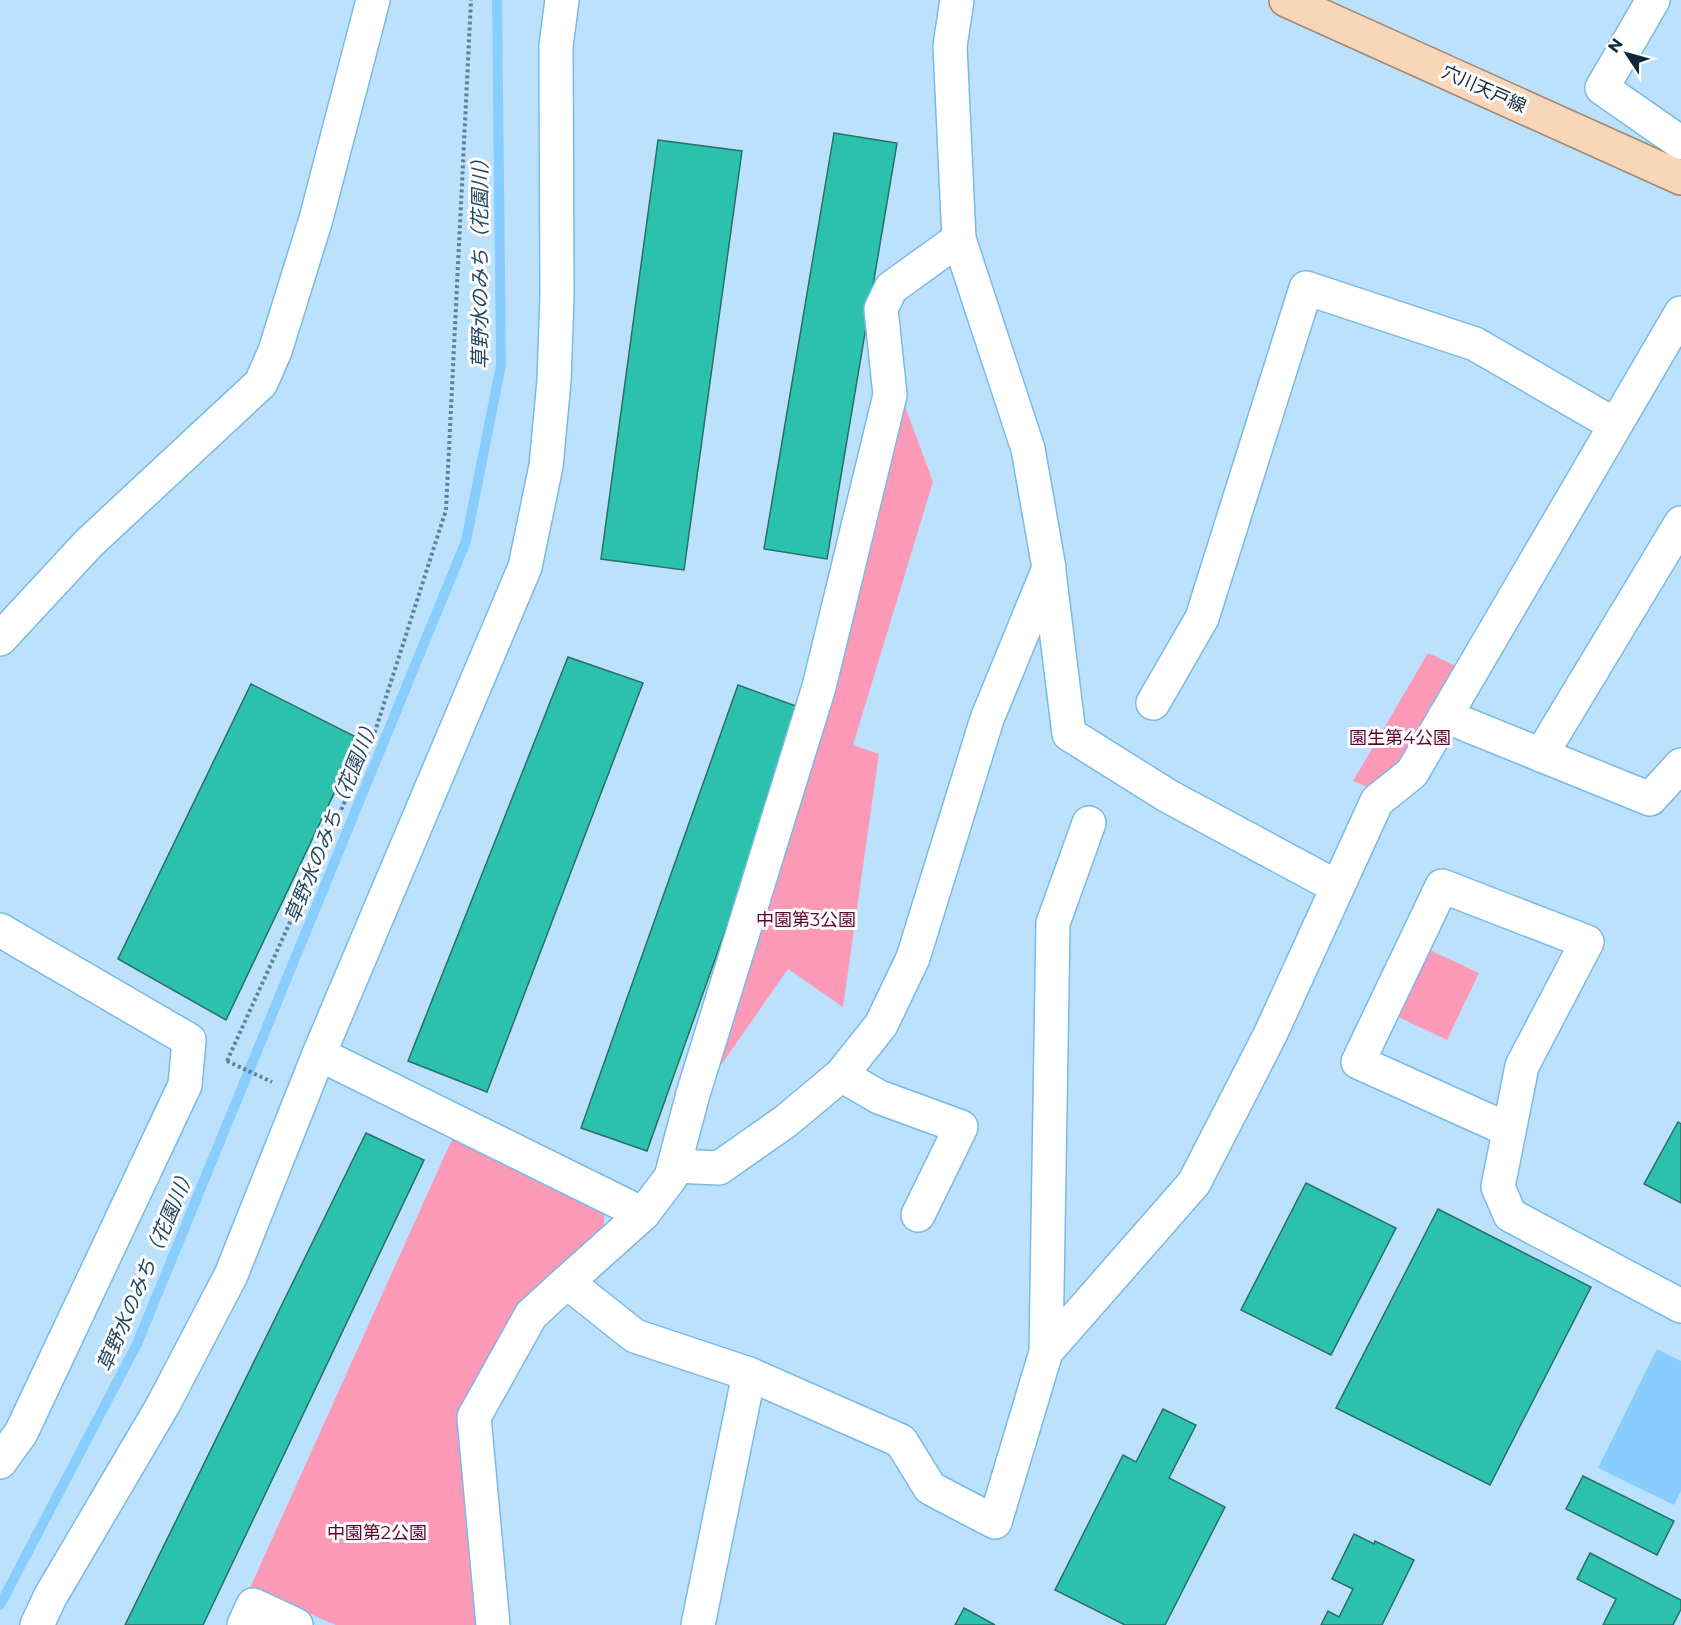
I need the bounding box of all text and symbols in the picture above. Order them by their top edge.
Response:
north arrow [1597,24,1657,84]
text: N [1604,35,1627,56]
street label: 穴川天戸線 [1438,61,1530,117]
water label: 草野水のみち（花園川） [468,149,492,369]
water label: 草野水のみち（花園川） [280,714,384,926]
park label: 園生第4公園 [1349,727,1451,749]
park label: 中園第3公園 [756,909,856,931]
water label: 草野水のみち（花園川） [92,1163,200,1375]
park label: 中園第2公園 [327,1522,427,1544]

